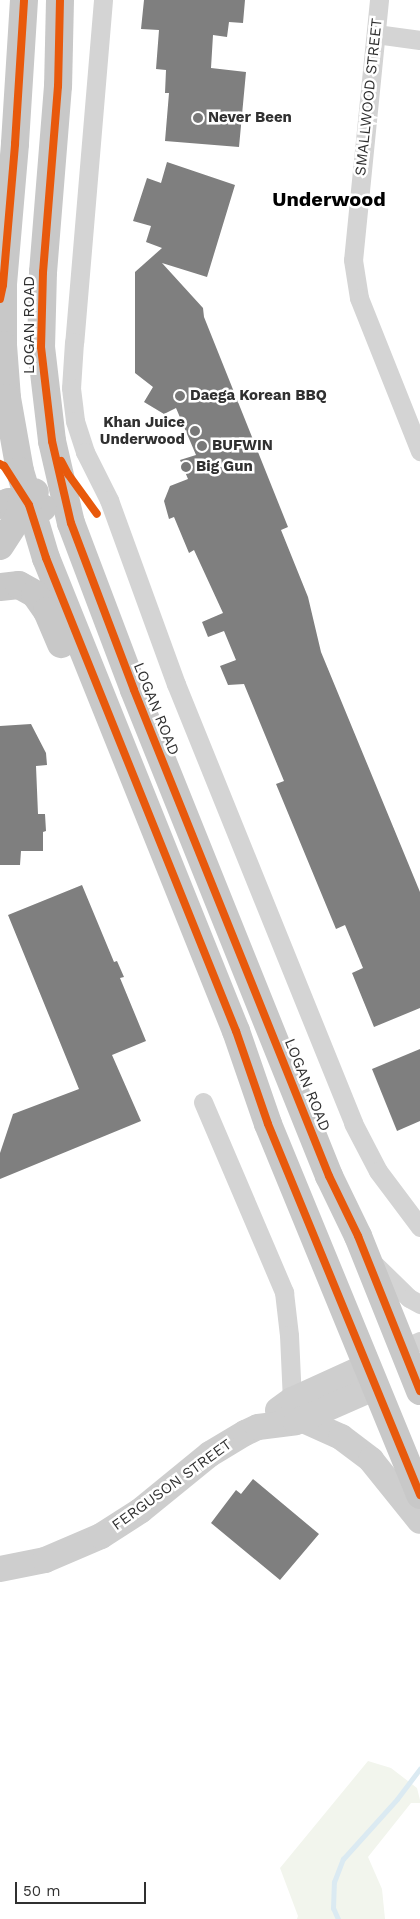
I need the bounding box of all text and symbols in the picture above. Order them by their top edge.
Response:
street label: SMALLWOOD STREET [352,17,386,177]
place label: Never Been [208,109,292,127]
marker: Never Been [192,112,204,124]
district label: Underwood [272,187,386,211]
street label: LOGAN ROAD [21,276,39,374]
place label: Daega Korean BBQ [190,387,327,405]
marker: Daega Korean BBQ [174,390,186,402]
place label: Khan Juice Underwood [100,413,185,448]
marker: Khan Juice Underwood [189,425,201,437]
place label: BUFWIN [212,437,273,455]
marker: BUFWIN [196,440,208,452]
place label: Big Gun [196,458,253,476]
marker: Big Gun [180,461,192,473]
street label: LOGAN ROAD [129,660,183,758]
street label: LOGAN ROAD [280,1036,334,1134]
street label: FERGUSON STREET [109,1436,235,1534]
scale bar [18,1872,149,1904]
text: 50 m [23,1882,60,1900]

